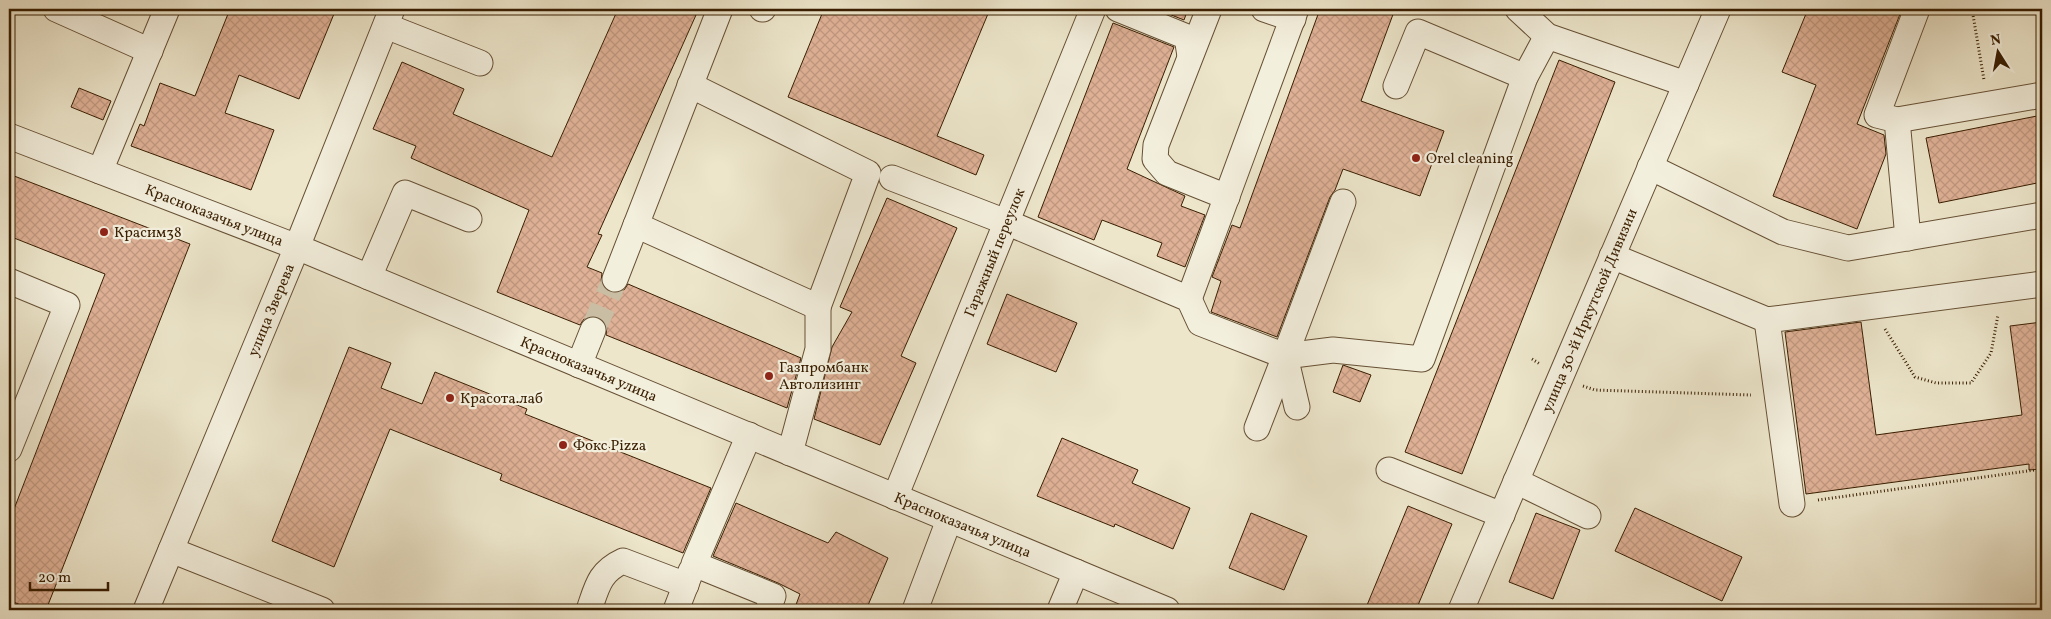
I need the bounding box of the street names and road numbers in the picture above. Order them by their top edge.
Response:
street label: Красноказачья улица [141,180,286,253]
street label: Гаражный переулок [960,185,1031,321]
street label: улица 30-й Иркутской Дивизии [1538,206,1643,416]
street label: улица Зверева [244,261,301,360]
street label: Красноказачья улица [517,332,660,408]
street label: Красноказачья улица [890,488,1034,564]

